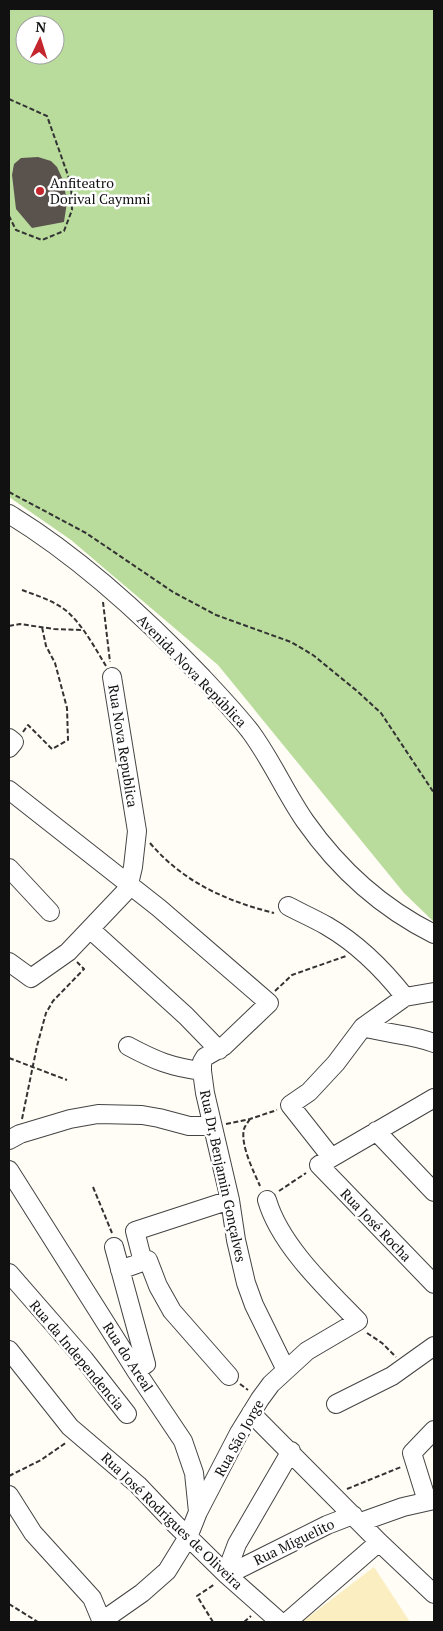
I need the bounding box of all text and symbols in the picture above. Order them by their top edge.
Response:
north arrow [15,15,65,65]
text: N [35,17,47,36]
place label: Anfiteatro Dorival Caymmi [50,173,151,208]
marker: Anfiteatro Dorival Caymmi [34,185,46,197]
street label: Avenida Nova República [133,610,251,731]
street label: Rua Nova Republica [104,683,143,809]
street label: Rua Dr, Benjamin Gonçalves [196,1088,251,1264]
street label: Rua José Rocha [337,1184,416,1265]
street label: Rua da Independencia [26,1296,129,1414]
street label: Rua do Areal [99,1318,158,1395]
street label: Rua São Jorge [210,1396,268,1480]
street label: Rua José Rodrigues de Oliveira [98,1448,247,1593]
street label: Rua Miguelito [250,1514,338,1569]

